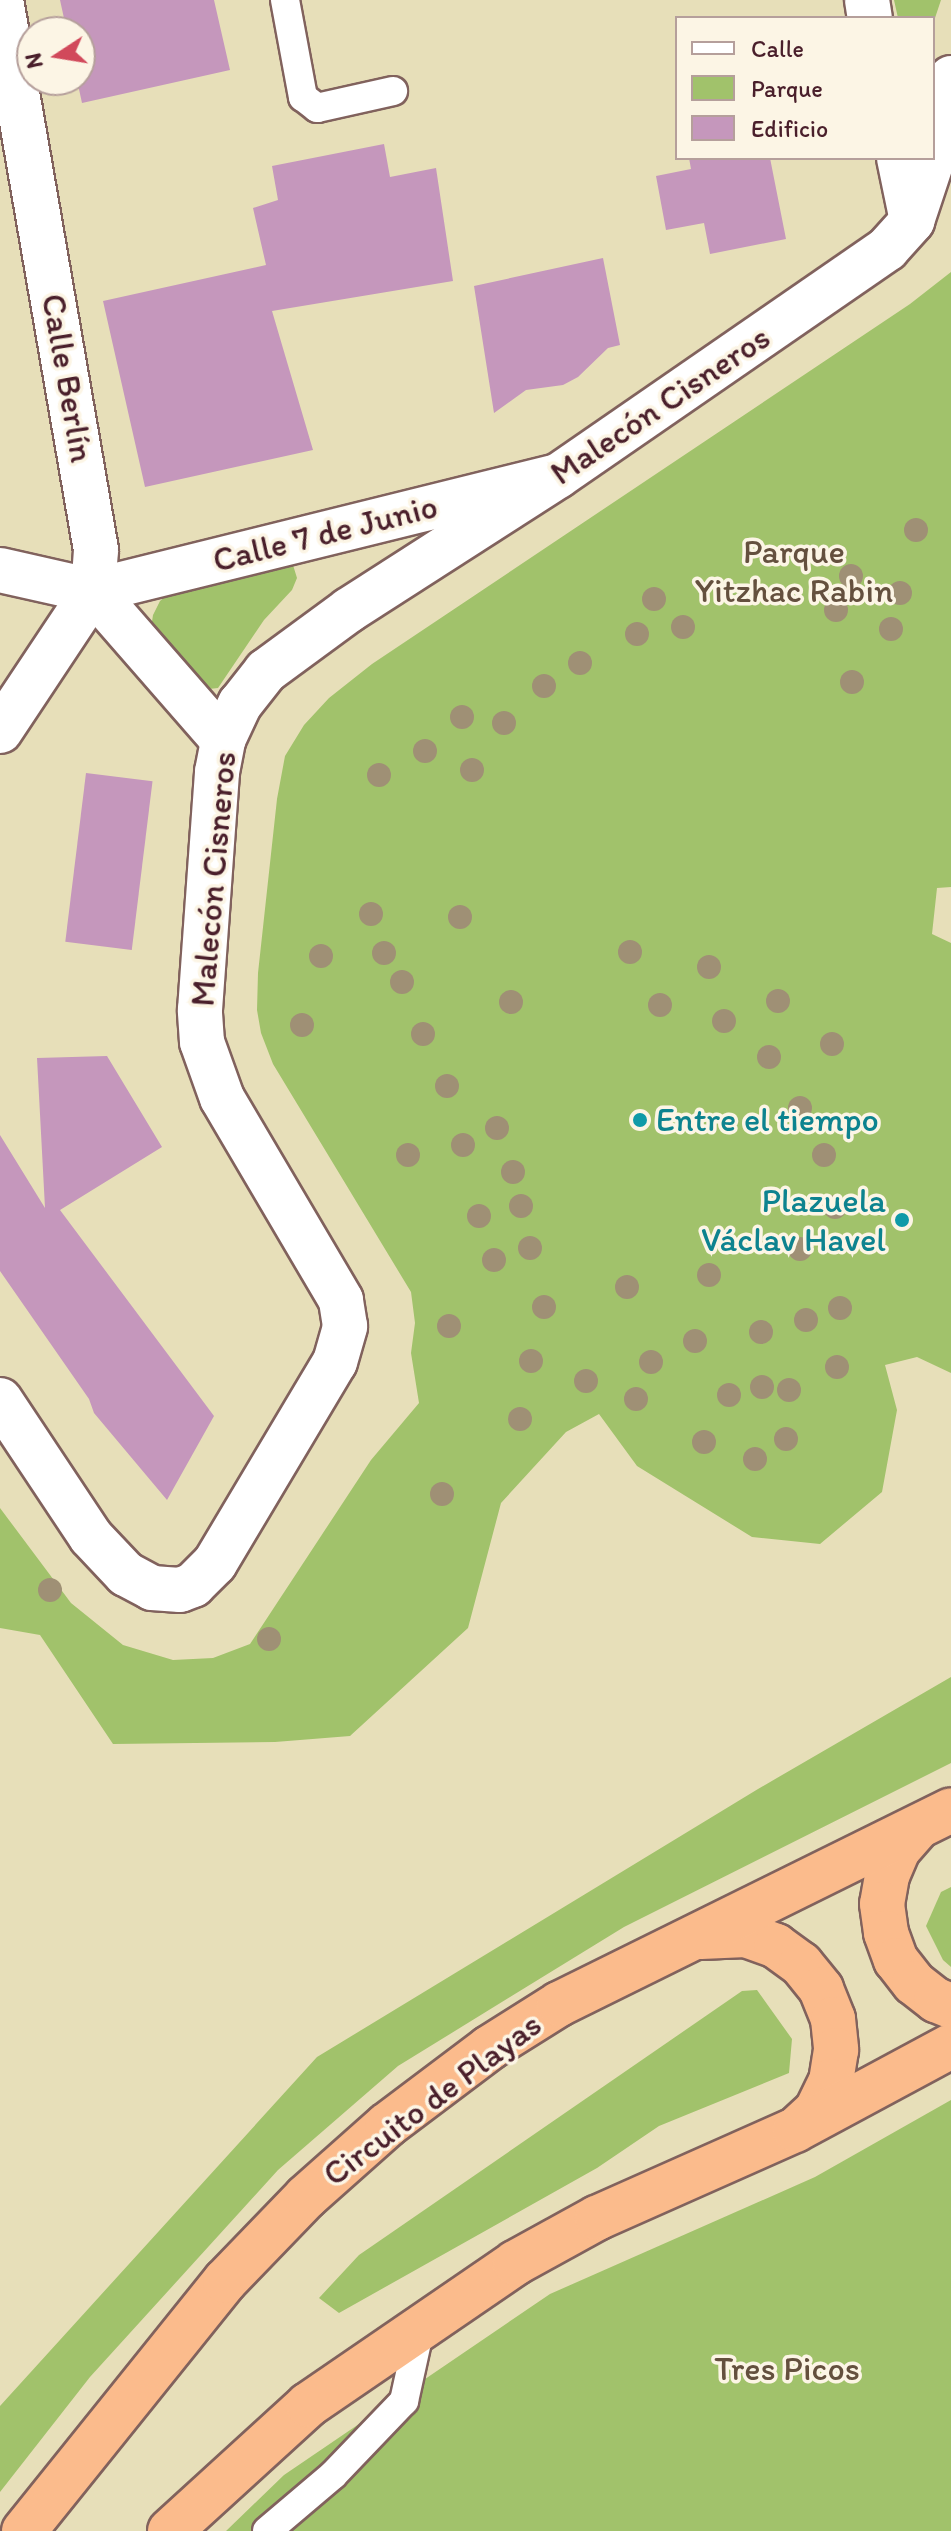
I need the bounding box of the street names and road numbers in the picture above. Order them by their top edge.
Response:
street label: Calle Berlín [33,290,103,466]
street label: Malecón Cisneros [543,317,777,493]
street label: Calle 7 de Junio [209,485,441,581]
street label: Malecón Cisneros [182,750,244,1008]
street label: Circuito de Playas [315,2004,549,2194]

